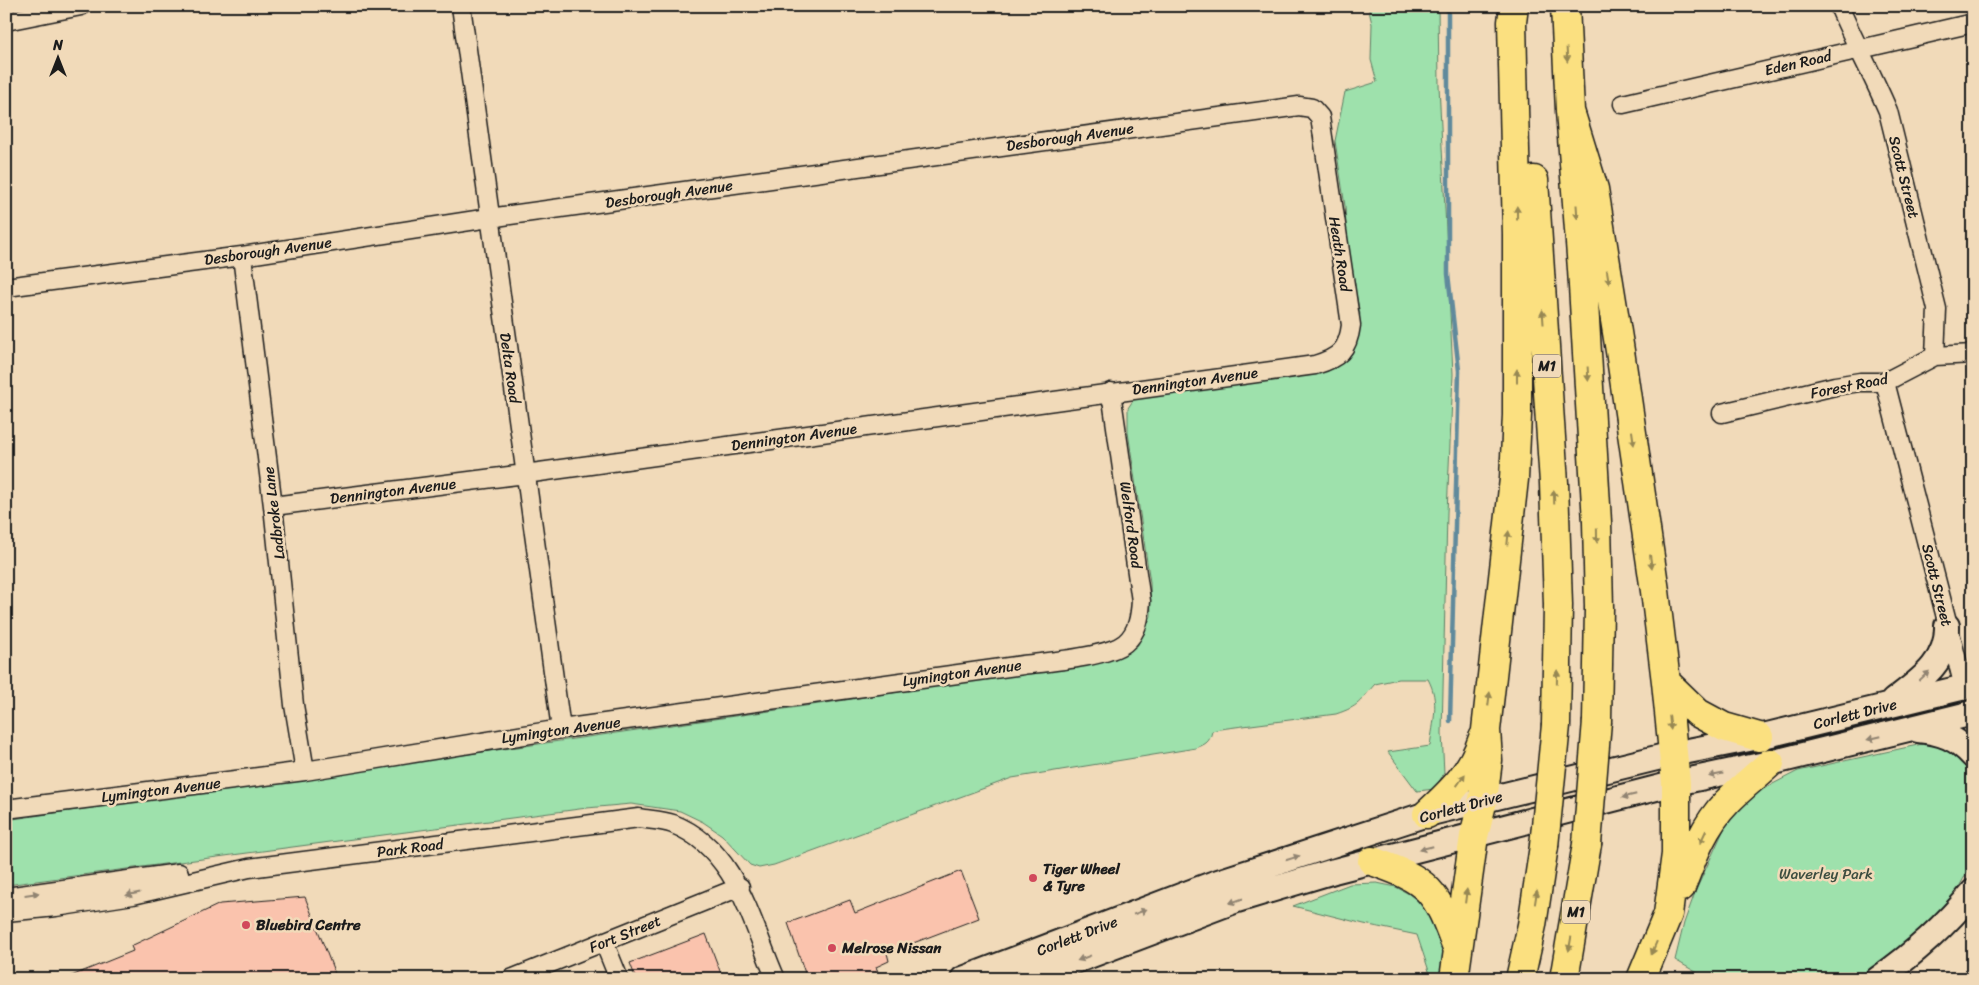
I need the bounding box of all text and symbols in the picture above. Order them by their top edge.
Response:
north arrow [32,32,82,82]
text: N [52,33,63,58]
street label: Eden Road [1762,42,1835,83]
one-way arrow [1564,47,1572,63]
street label: Desborough Avenue [1005,115,1136,159]
street label: Scott Street [1881,133,1927,222]
street label: Desborough Avenue [604,172,735,216]
one-way arrow [1574,204,1582,220]
one-way arrow [1513,205,1521,221]
street label: Heath Road [1321,214,1359,295]
street label: Desborough Avenue [203,229,334,273]
one-way arrow [1604,269,1612,285]
one-way arrow [1539,309,1547,325]
street label: Delta Road [492,331,528,406]
road number: M1 [1533,354,1561,378]
street label: Dennington Avenue [1130,359,1260,403]
one-way arrow [1584,366,1592,382]
street label: Forest Road [1808,366,1891,406]
one-way arrow [1513,368,1521,384]
street label: Dennington Avenue [729,415,859,459]
one-way arrow [1629,430,1637,446]
street label: Ladbroke Lane [255,465,293,561]
street label: Dennington Avenue [329,470,457,512]
street label: Welford Road [1112,480,1150,571]
one-way arrow [1550,488,1558,504]
one-way arrow [1594,528,1602,544]
one-way arrow [1504,530,1512,546]
street label: Scott Street [1914,541,1960,630]
one-way arrow [1647,554,1655,570]
street label: Lymington Avenue [901,652,1024,694]
one-way arrow [1553,668,1561,684]
one-way arrow [1917,670,1929,682]
one-way arrow [1485,691,1493,707]
street label: Corlett Drive [1810,691,1900,737]
street label: Lymington Avenue [500,709,623,751]
one-way arrow [1666,715,1674,731]
one-way arrow [1867,734,1882,742]
street label: Lymington Avenue [100,770,223,810]
one-way arrow [1708,771,1724,779]
one-way arrow [1456,773,1466,787]
street label: Corlett Drive [1416,783,1506,831]
one-way arrow [1621,792,1636,800]
one-way arrow [1699,830,1707,844]
street label: Park Road [375,831,446,865]
one-way arrow [1419,844,1434,852]
one-way arrow [1286,853,1301,861]
place label: Tiger Wheel & Tyre [1043,856,1120,899]
park label: Waverley Park [1779,861,1873,887]
marker: Tiger Wheel & Tyre [1027,872,1039,884]
one-way arrow [1462,888,1470,904]
one-way arrow [1533,888,1541,904]
one-way arrow [25,890,41,898]
one-way arrow [126,890,141,898]
one-way arrow [1229,898,1244,905]
road number: M1 [1562,900,1590,924]
street label: Fort Street [585,908,666,960]
street label: Corlett Drive [1032,908,1122,963]
one-way arrow [1133,908,1148,916]
place label: Bluebird Centre [256,912,361,938]
marker: Bluebird Centre [240,919,252,931]
place label: Melrose Nissan [841,935,942,961]
one-way arrow [1566,936,1574,952]
one-way arrow [1649,941,1657,955]
marker: Melrose Nissan [826,942,838,954]
one-way arrow [1077,954,1091,962]

